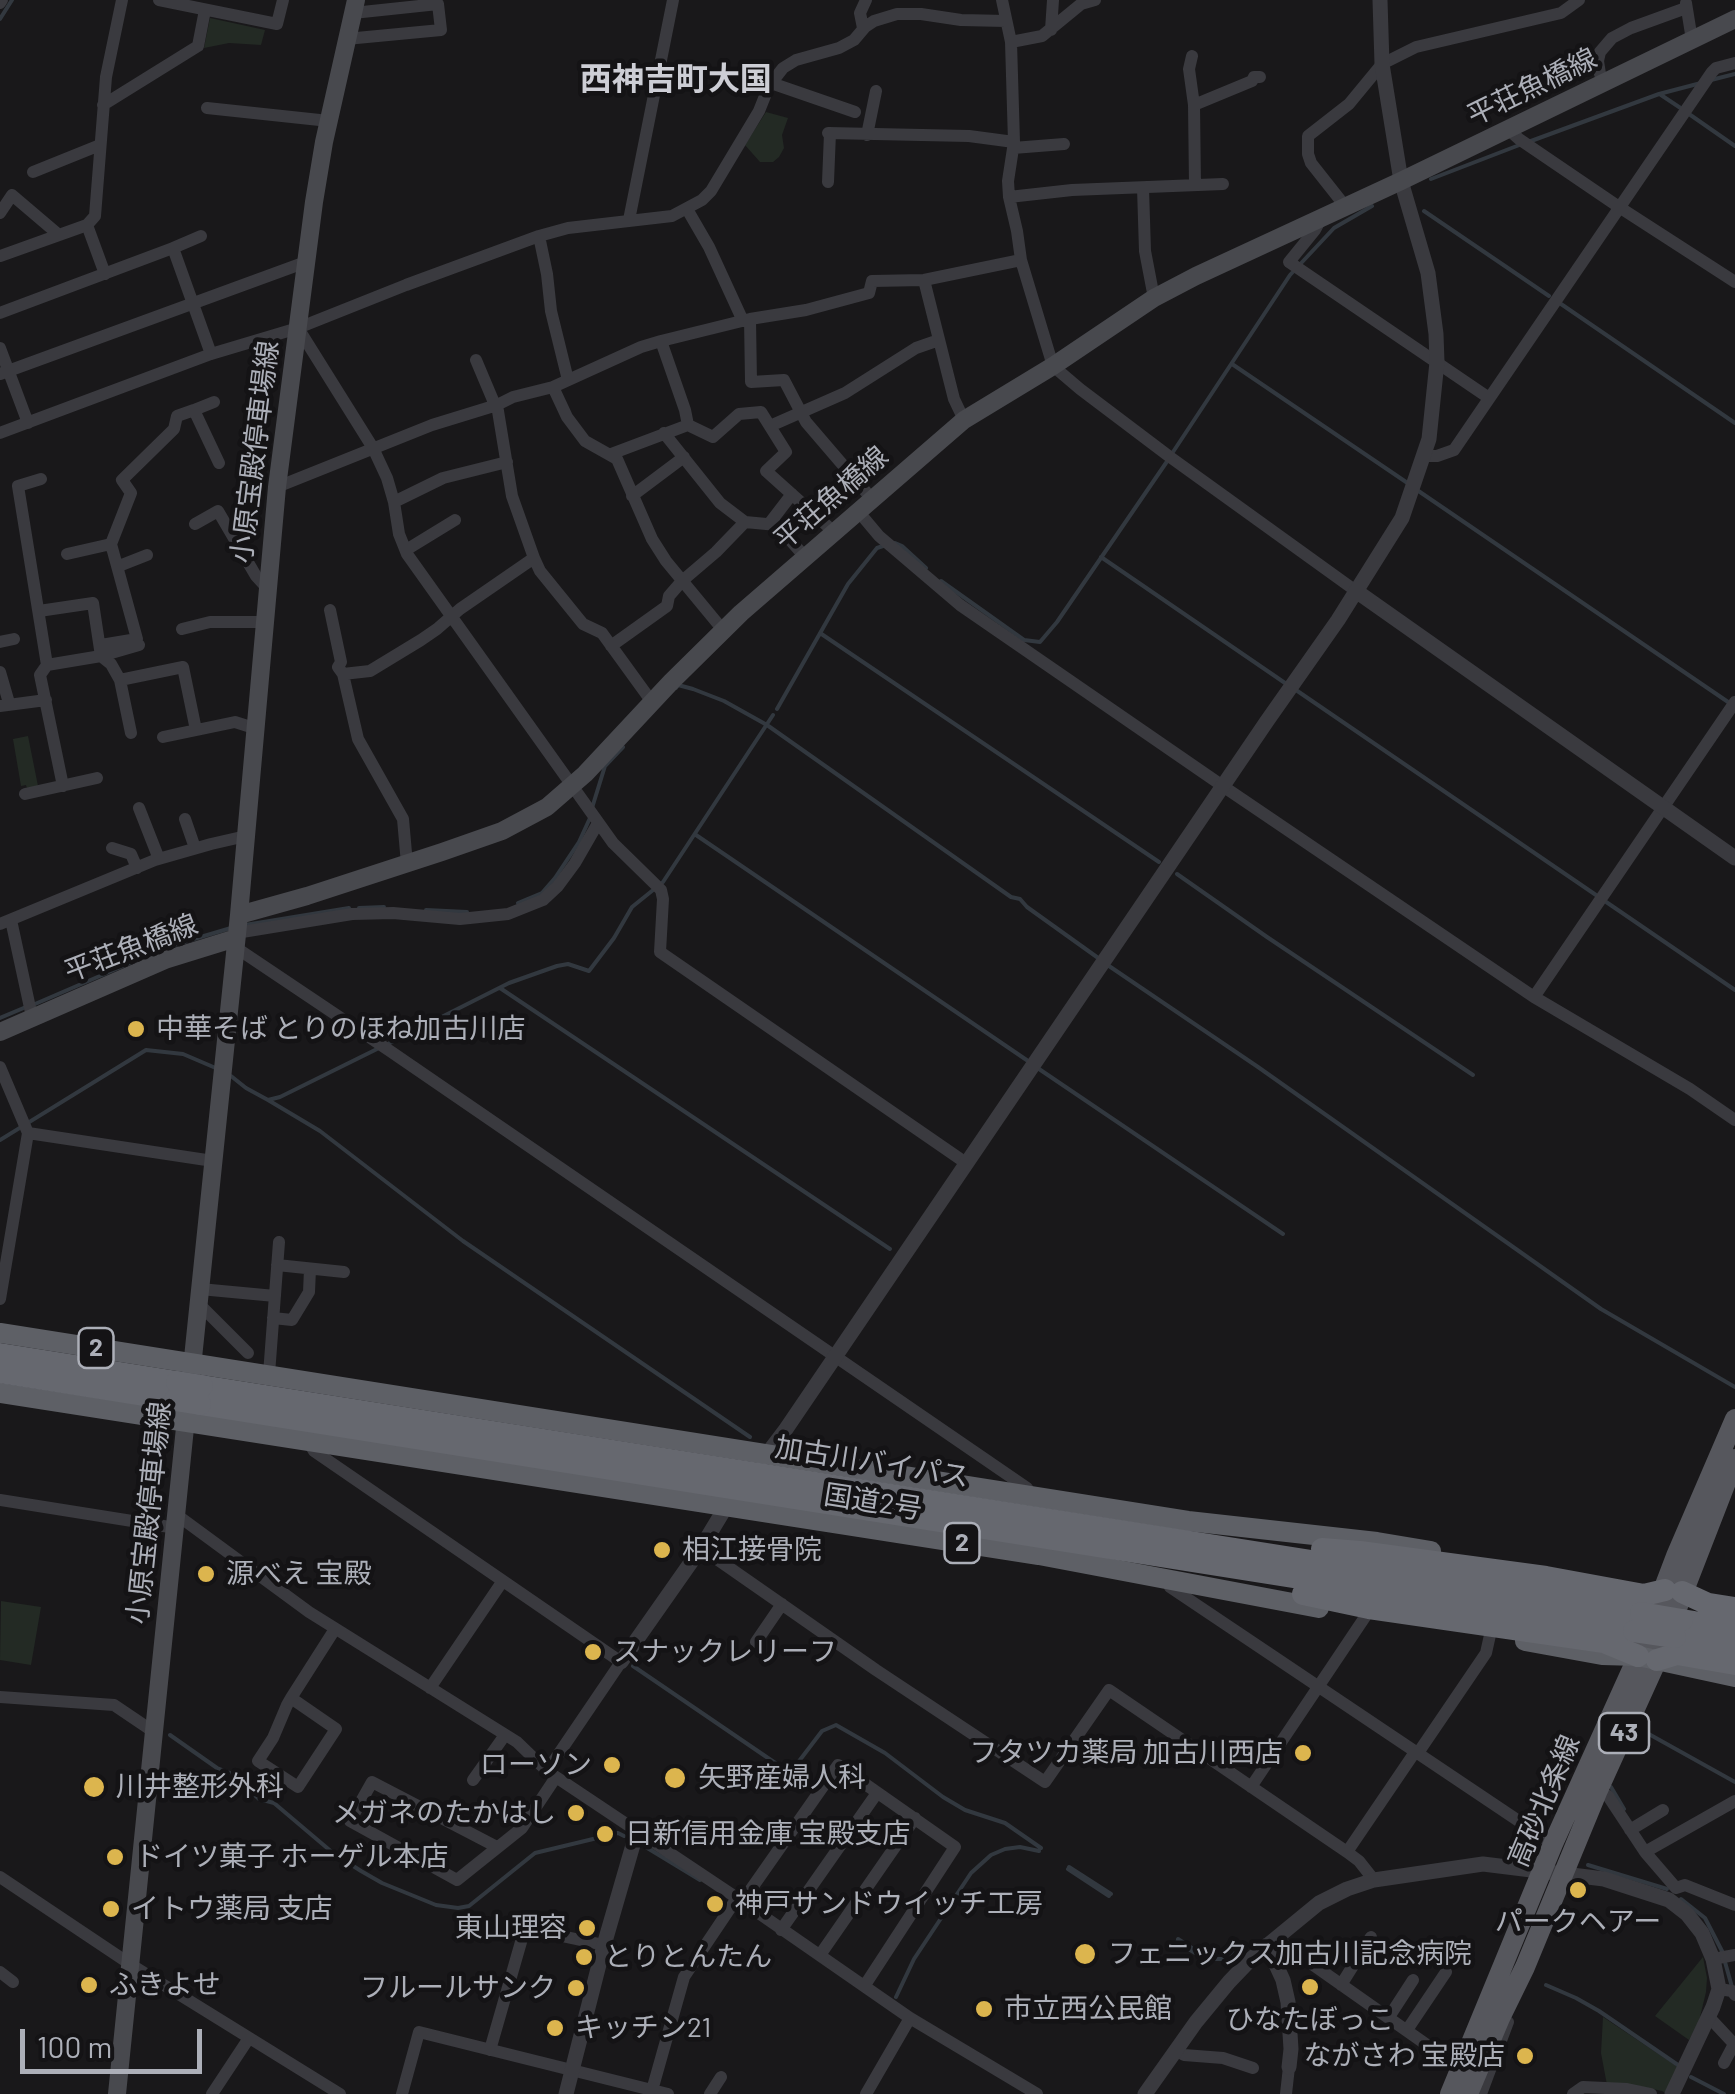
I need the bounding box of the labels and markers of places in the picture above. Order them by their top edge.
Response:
place label: 中華そば とりのほね加古川店 [156,1012,526,1046]
marker: 中華そば とりのほね加古川店 [125,1018,147,1040]
place label: 相江接骨院 [682,1533,822,1567]
marker: 相江接骨院 [651,1539,673,1561]
place label: 源べえ 宝殿 [226,1557,372,1591]
marker: 源べえ 宝殿 [195,1563,217,1585]
place label: スナックレリーフ [613,1635,837,1669]
marker: スナックレリーフ [582,1641,604,1663]
place label: フタツカ薬局 加古川西店 [969,1736,1283,1770]
marker: フタツカ薬局 加古川西店 [1292,1742,1314,1764]
place label: ローソン [480,1748,592,1782]
marker: ローソン [601,1754,623,1776]
place label: 矢野産婦人科 [698,1761,866,1795]
marker: 矢野産婦人科 [662,1765,688,1791]
place label: 川井整形外科 [116,1770,284,1804]
marker: 川井整形外科 [81,1774,107,1800]
place label: メガネのたかはし [332,1796,556,1830]
marker: メガネのたかはし [565,1802,587,1824]
place label: 日新信用金庫 宝殿支店 [625,1817,911,1851]
marker: 日新信用金庫 宝殿支店 [594,1823,616,1845]
place label: ドイツ菓子 ホーゲル本店 [135,1840,449,1874]
marker: ドイツ菓子 ホーゲル本店 [104,1846,126,1868]
marker: パークヘアー [1567,1879,1589,1901]
place label: 神戸サンドウイッチ工房 [735,1887,1043,1921]
place label: イトウ薬局 支店 [131,1892,333,1926]
marker: 神戸サンドウイッチ工房 [704,1893,726,1915]
marker: イトウ薬局 支店 [100,1898,122,1920]
place label: パークヘアー [1495,1905,1661,1939]
place label: 東山理容 [455,1911,567,1945]
marker: 東山理容 [576,1917,598,1939]
place label: フェニックス加古川記念病院 [1108,1937,1472,1971]
place label: とりとんたん [604,1940,772,1974]
marker: フェニックス加古川記念病院 [1072,1941,1098,1967]
marker: とりとんたん [573,1946,595,1968]
place label: ふきよせ [109,1968,221,2002]
place label: フルールサンク [360,1971,556,2005]
marker: ふきよせ [78,1974,100,1996]
marker: ひなたぼっこ [1299,1976,1321,1998]
marker: フルールサンク [565,1977,587,1999]
place label: 市立西公民館 [1004,1992,1172,2026]
marker: 市立西公民館 [973,1998,995,2020]
place label: ひなたぼっこ [1226,2003,1394,2037]
place label: キッチン21 [575,2011,711,2045]
marker: キッチン21 [544,2017,566,2039]
place label: ながさわ 宝殿店 [1303,2039,1505,2073]
marker: ながさわ 宝殿店 [1514,2045,1536,2067]

